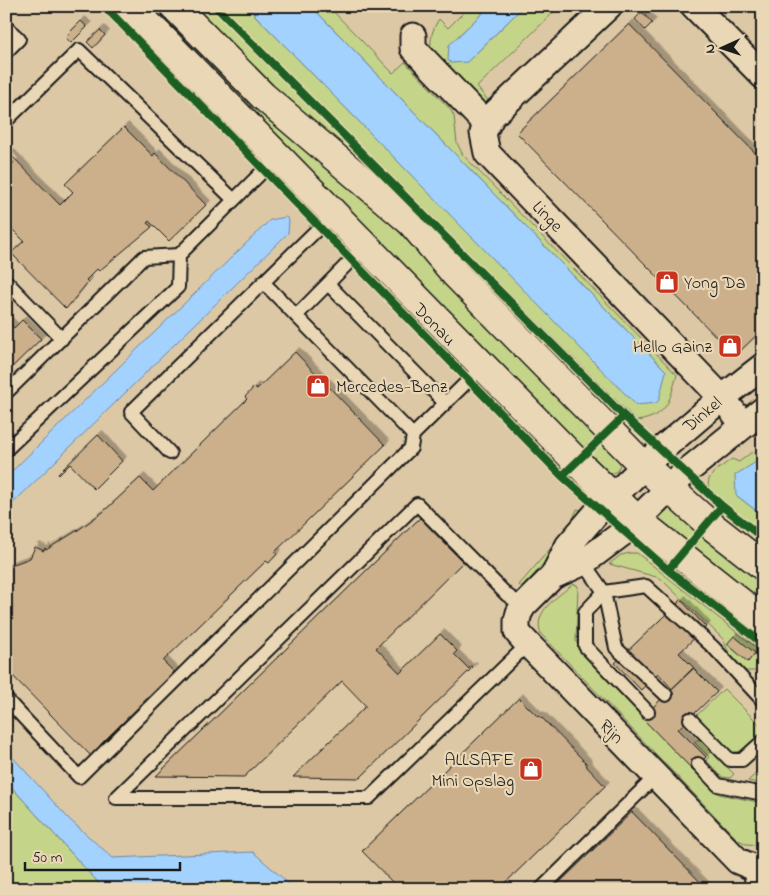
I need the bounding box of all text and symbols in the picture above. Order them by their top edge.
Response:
north arrow [696,22,746,72]
text: N [700,43,721,54]
street label: Linge [524,196,569,240]
shop icon: Yong Da [654,269,680,295]
place label: Yong Da [684,271,746,298]
street label: Donau [406,297,461,353]
shop icon: Hello Gainz [717,333,743,359]
place label: Hello Gainz [633,335,712,361]
shop icon: Mercedes-Benz [305,373,331,399]
place label: Mercedes-Benz [336,375,448,401]
street label: Dinkel [677,391,729,440]
street label: Rijn [592,714,629,751]
place label: ALLSAFE Mini Opslag [432,748,514,796]
shop icon: ALLSAFE Mini Opslag [518,756,544,782]
scale bar [25,840,180,872]
text: 50 m [32,847,63,869]

